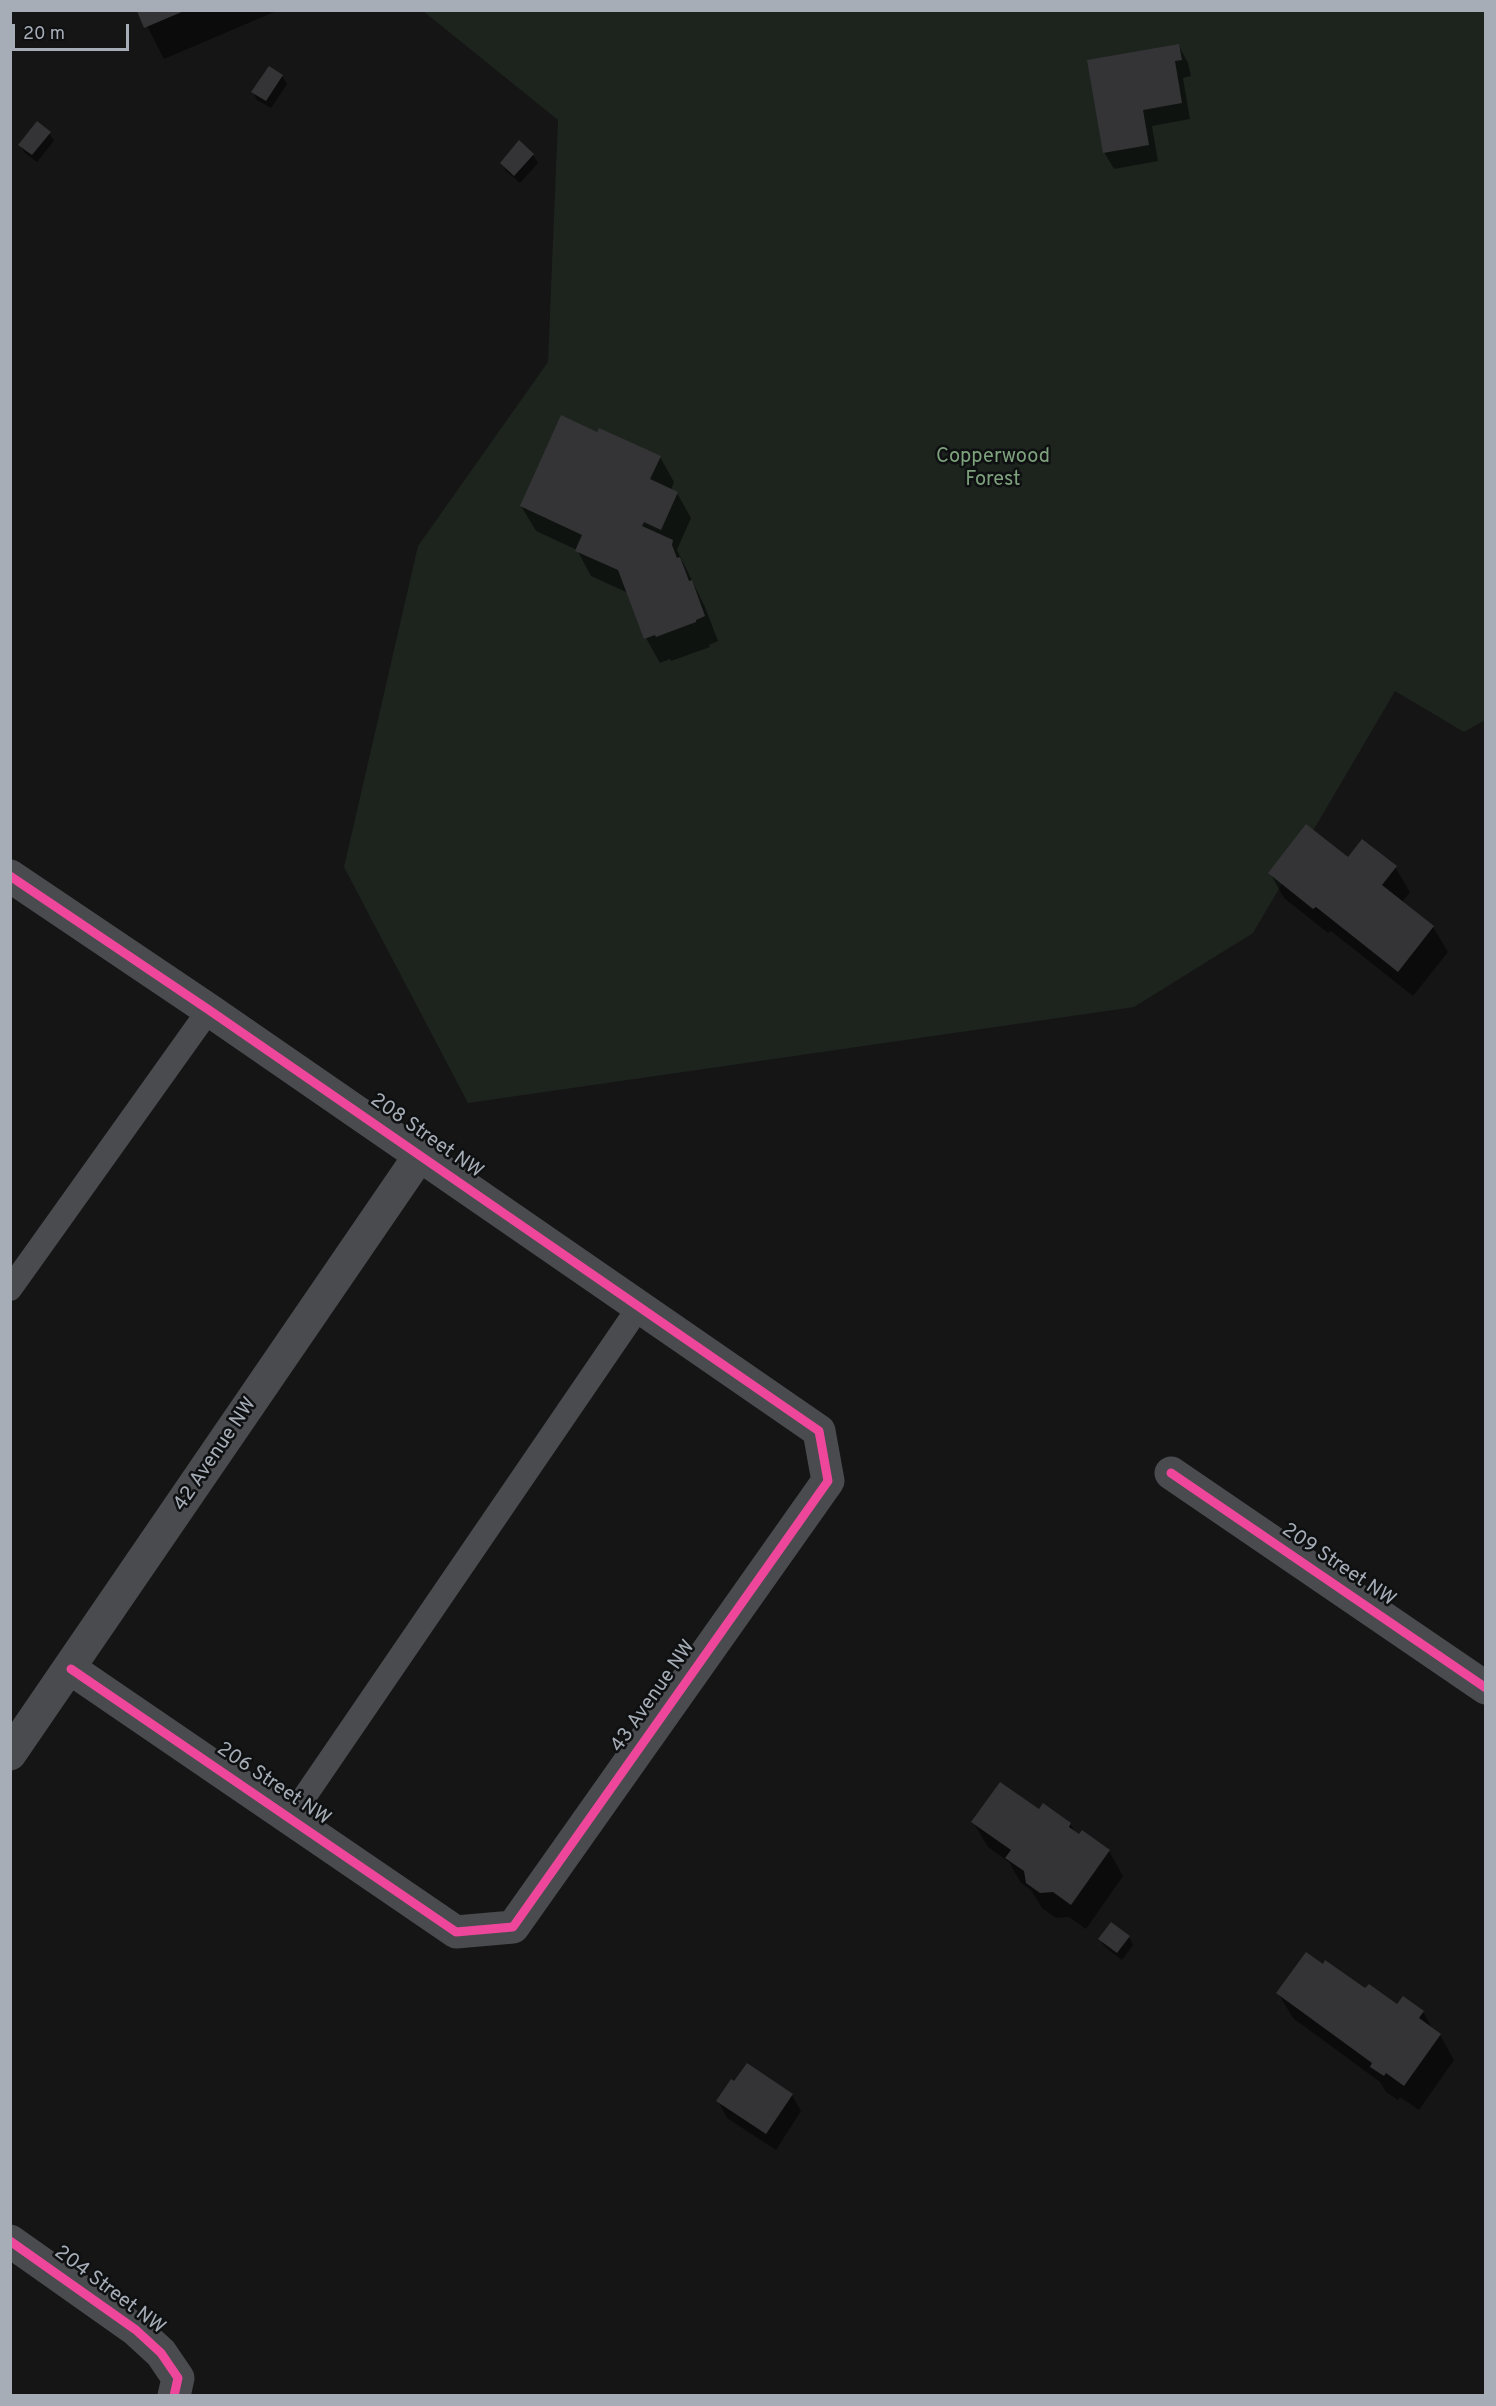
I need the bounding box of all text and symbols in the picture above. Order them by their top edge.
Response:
scale bar [15,12,132,50]
text: 20 m [23,23,65,46]
park label: Copperwood Forest [936,446,1050,493]
street label: 208 Street NW [365,1089,487,1185]
street label: 42 Avenue NW [169,1394,263,1516]
street label: 209 Street NW [1276,1519,1400,1613]
street label: 43 Avenue NW [606,1636,702,1758]
street label: 206 Street NW [211,1738,335,1832]
street label: 204 Street NW [49,2241,169,2341]

